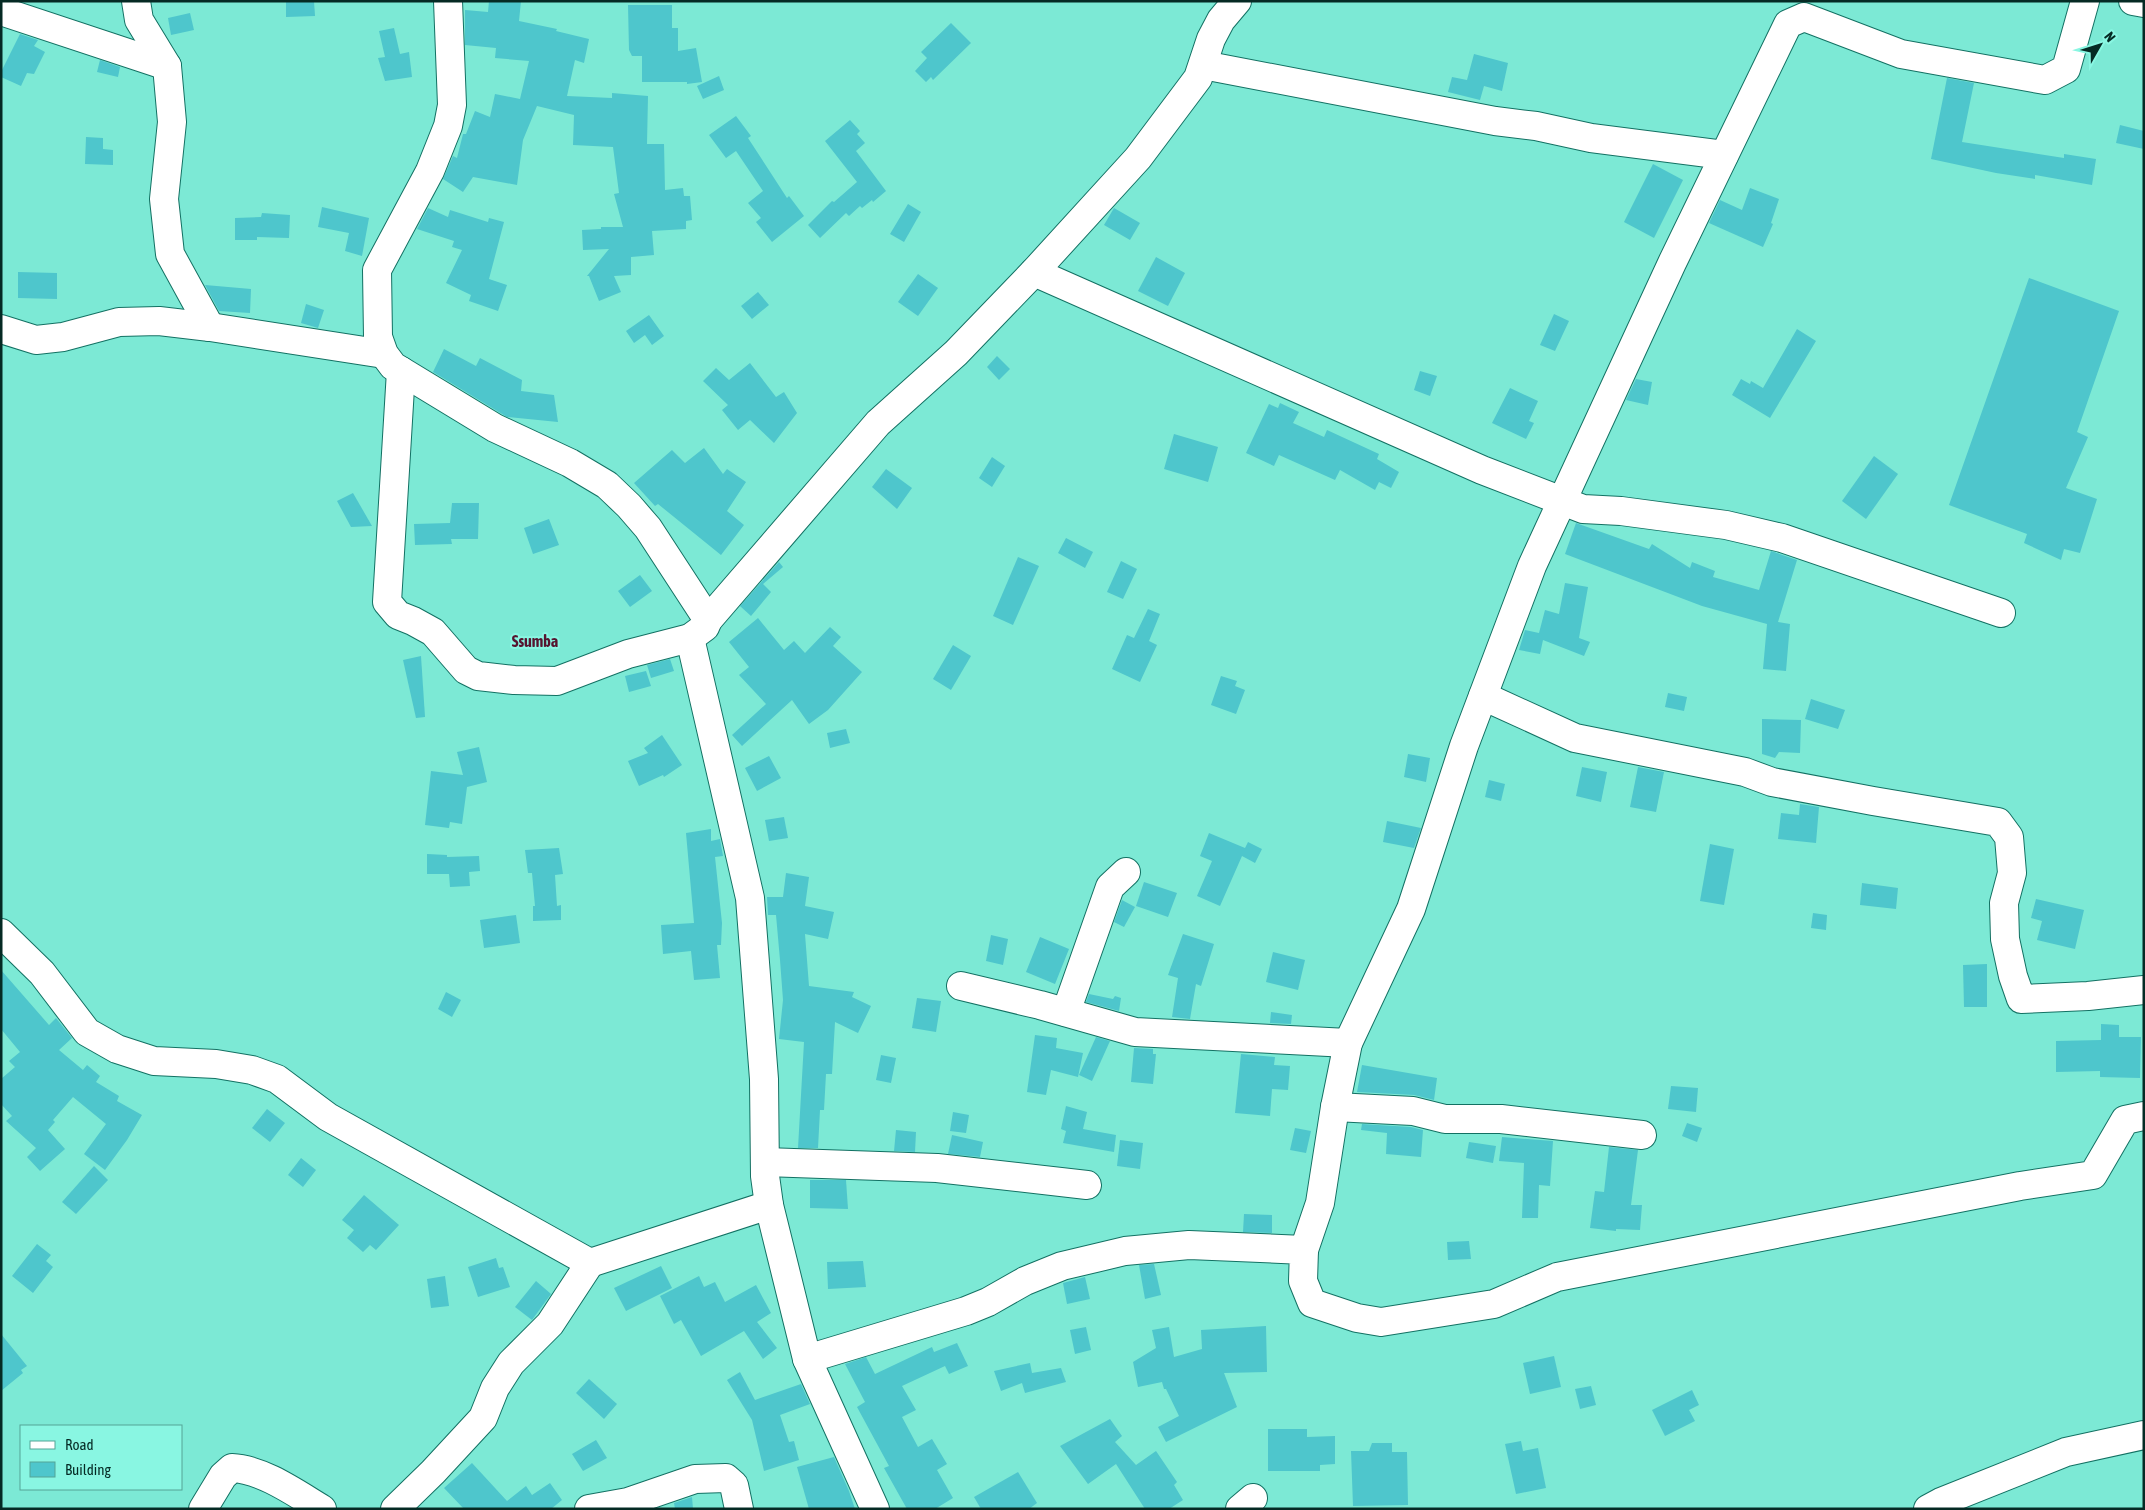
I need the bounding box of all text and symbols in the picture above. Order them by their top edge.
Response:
north arrow [2075,20,2125,70]
text: N [2101,29,2119,45]
district label: Ssumba [512,632,558,650]
legend [20,1425,182,1490]
text: Road [65,1436,94,1453]
text: Building [65,1461,111,1478]

